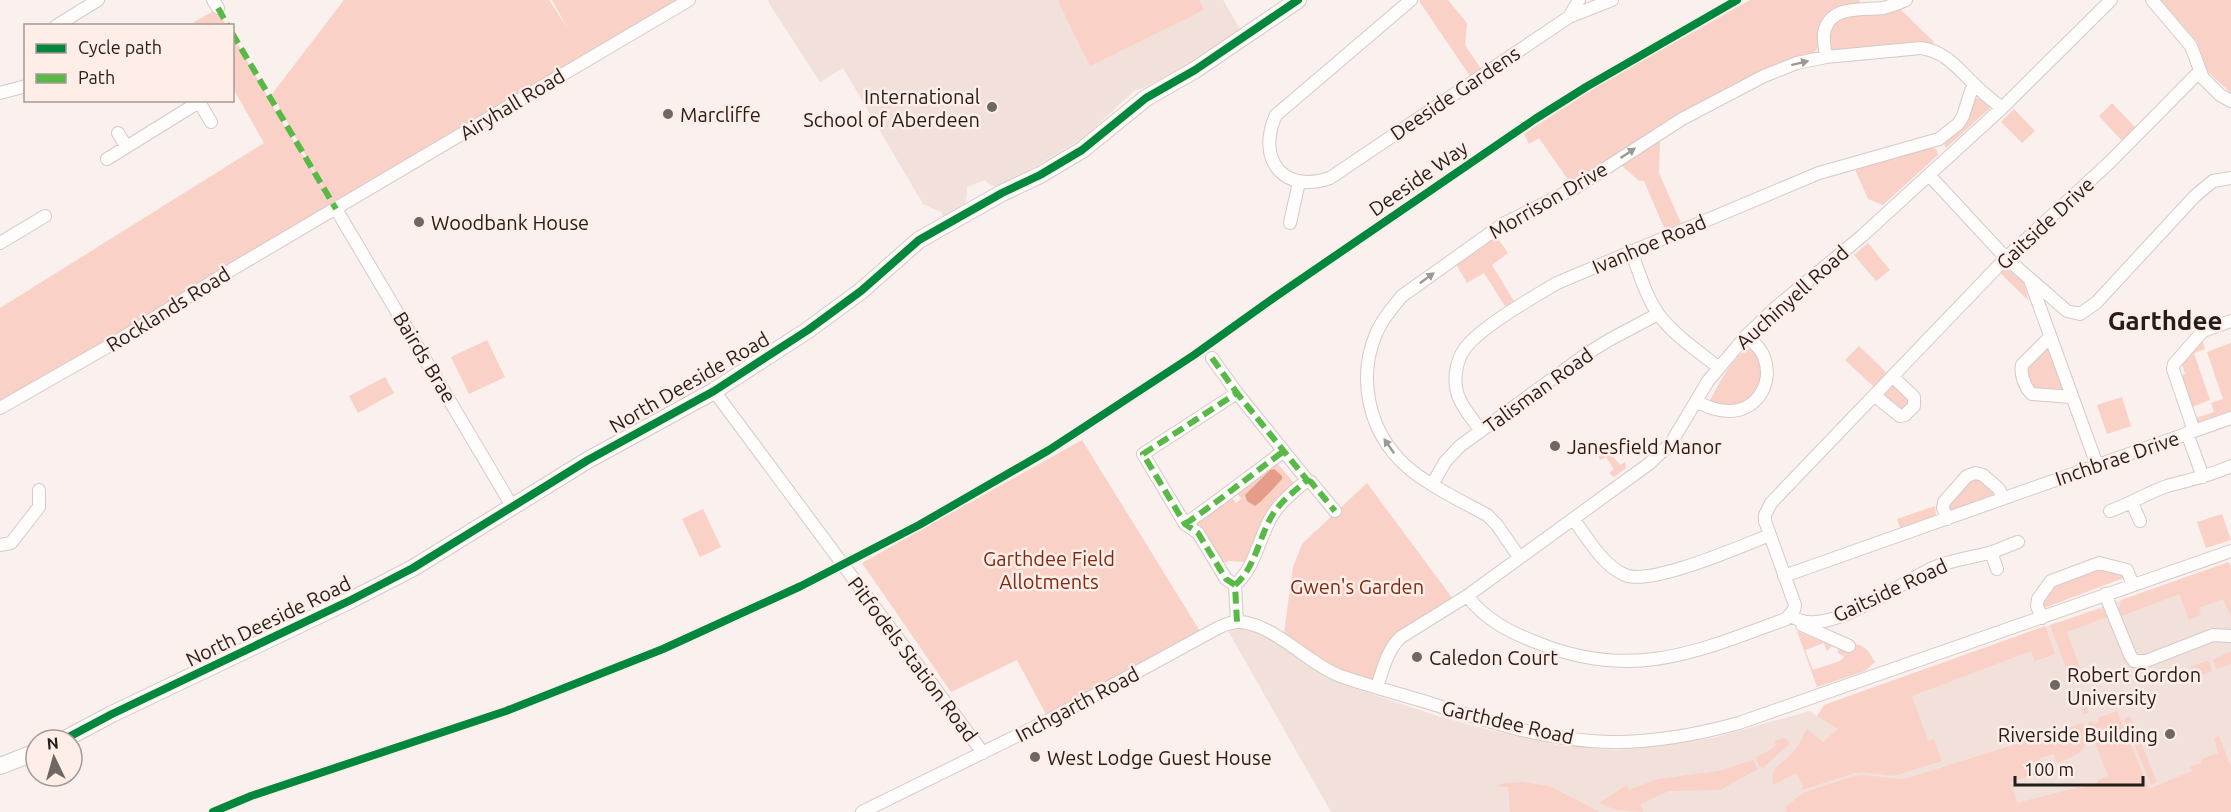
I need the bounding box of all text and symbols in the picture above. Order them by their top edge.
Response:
legend [24,24,234,102]
text: Cycle path [78,37,162,57]
street label: Deeside Gardens [1386,41,1524,145]
one-way arrow [1791,57,1809,67]
street label: Airyhall Road [455,64,569,144]
text: Path [78,67,115,87]
place label: International School of Aberdeen [803,85,980,131]
marker: International School of Aberdeen [985,100,999,114]
place label: Marcliffe [680,103,761,126]
marker: Marcliffe [661,107,675,121]
street label: Deeside Way [1364,135,1472,220]
one-way arrow [1619,147,1635,159]
street label: Morrison Drive [1485,157,1611,243]
street label: Gaitside Drive [1992,172,2098,274]
street label: Ivanhoe Road [1589,210,1709,278]
place label: Woodbank House [431,211,589,234]
marker: Woodbank House [412,215,426,229]
street label: Auchinyell Road [1731,241,1853,353]
street label: Rocklands Road [102,262,234,356]
one-way arrow [1419,272,1434,284]
district label: Garthdee [2108,306,2222,335]
street label: Bairds Brae [389,307,461,407]
street label: North Deeside Road [605,327,773,437]
street label: Talisman Road [1479,343,1597,437]
street label: Inchbrae Drive [2052,426,2182,490]
place label: Janesfield Manor [1567,435,1722,458]
one-way arrow [1384,438,1395,454]
marker: Janesfield Manor [1548,439,1562,453]
park label: Garthdee Field Allotments [983,547,1115,593]
street label: Gaitside Road [1829,554,1951,626]
street label: North Deeside Road [182,571,354,671]
street label: Pitfodels Station Road [844,572,982,746]
park label: Gwen's Garden [1290,575,1424,598]
place label: Caledon Court [1429,646,1558,669]
marker: Caledon Court [1410,650,1424,664]
street label: Inchgarth Road [1011,662,1143,746]
place label: Robert Gordon University [2067,663,2201,709]
marker: Robert Gordon University [2048,678,2062,692]
street label: Garthdee Road [1440,696,1576,748]
place label: Riverside Building [1998,723,2158,746]
marker: Riverside Building [2163,727,2177,741]
north arrow [24,728,84,788]
text: N [46,734,59,753]
place label: West Lodge Guest House [1047,746,1272,769]
scale bar [2015,749,2142,787]
marker: West Lodge Guest House [1028,750,1042,764]
text: 100 m [2024,759,2074,779]

